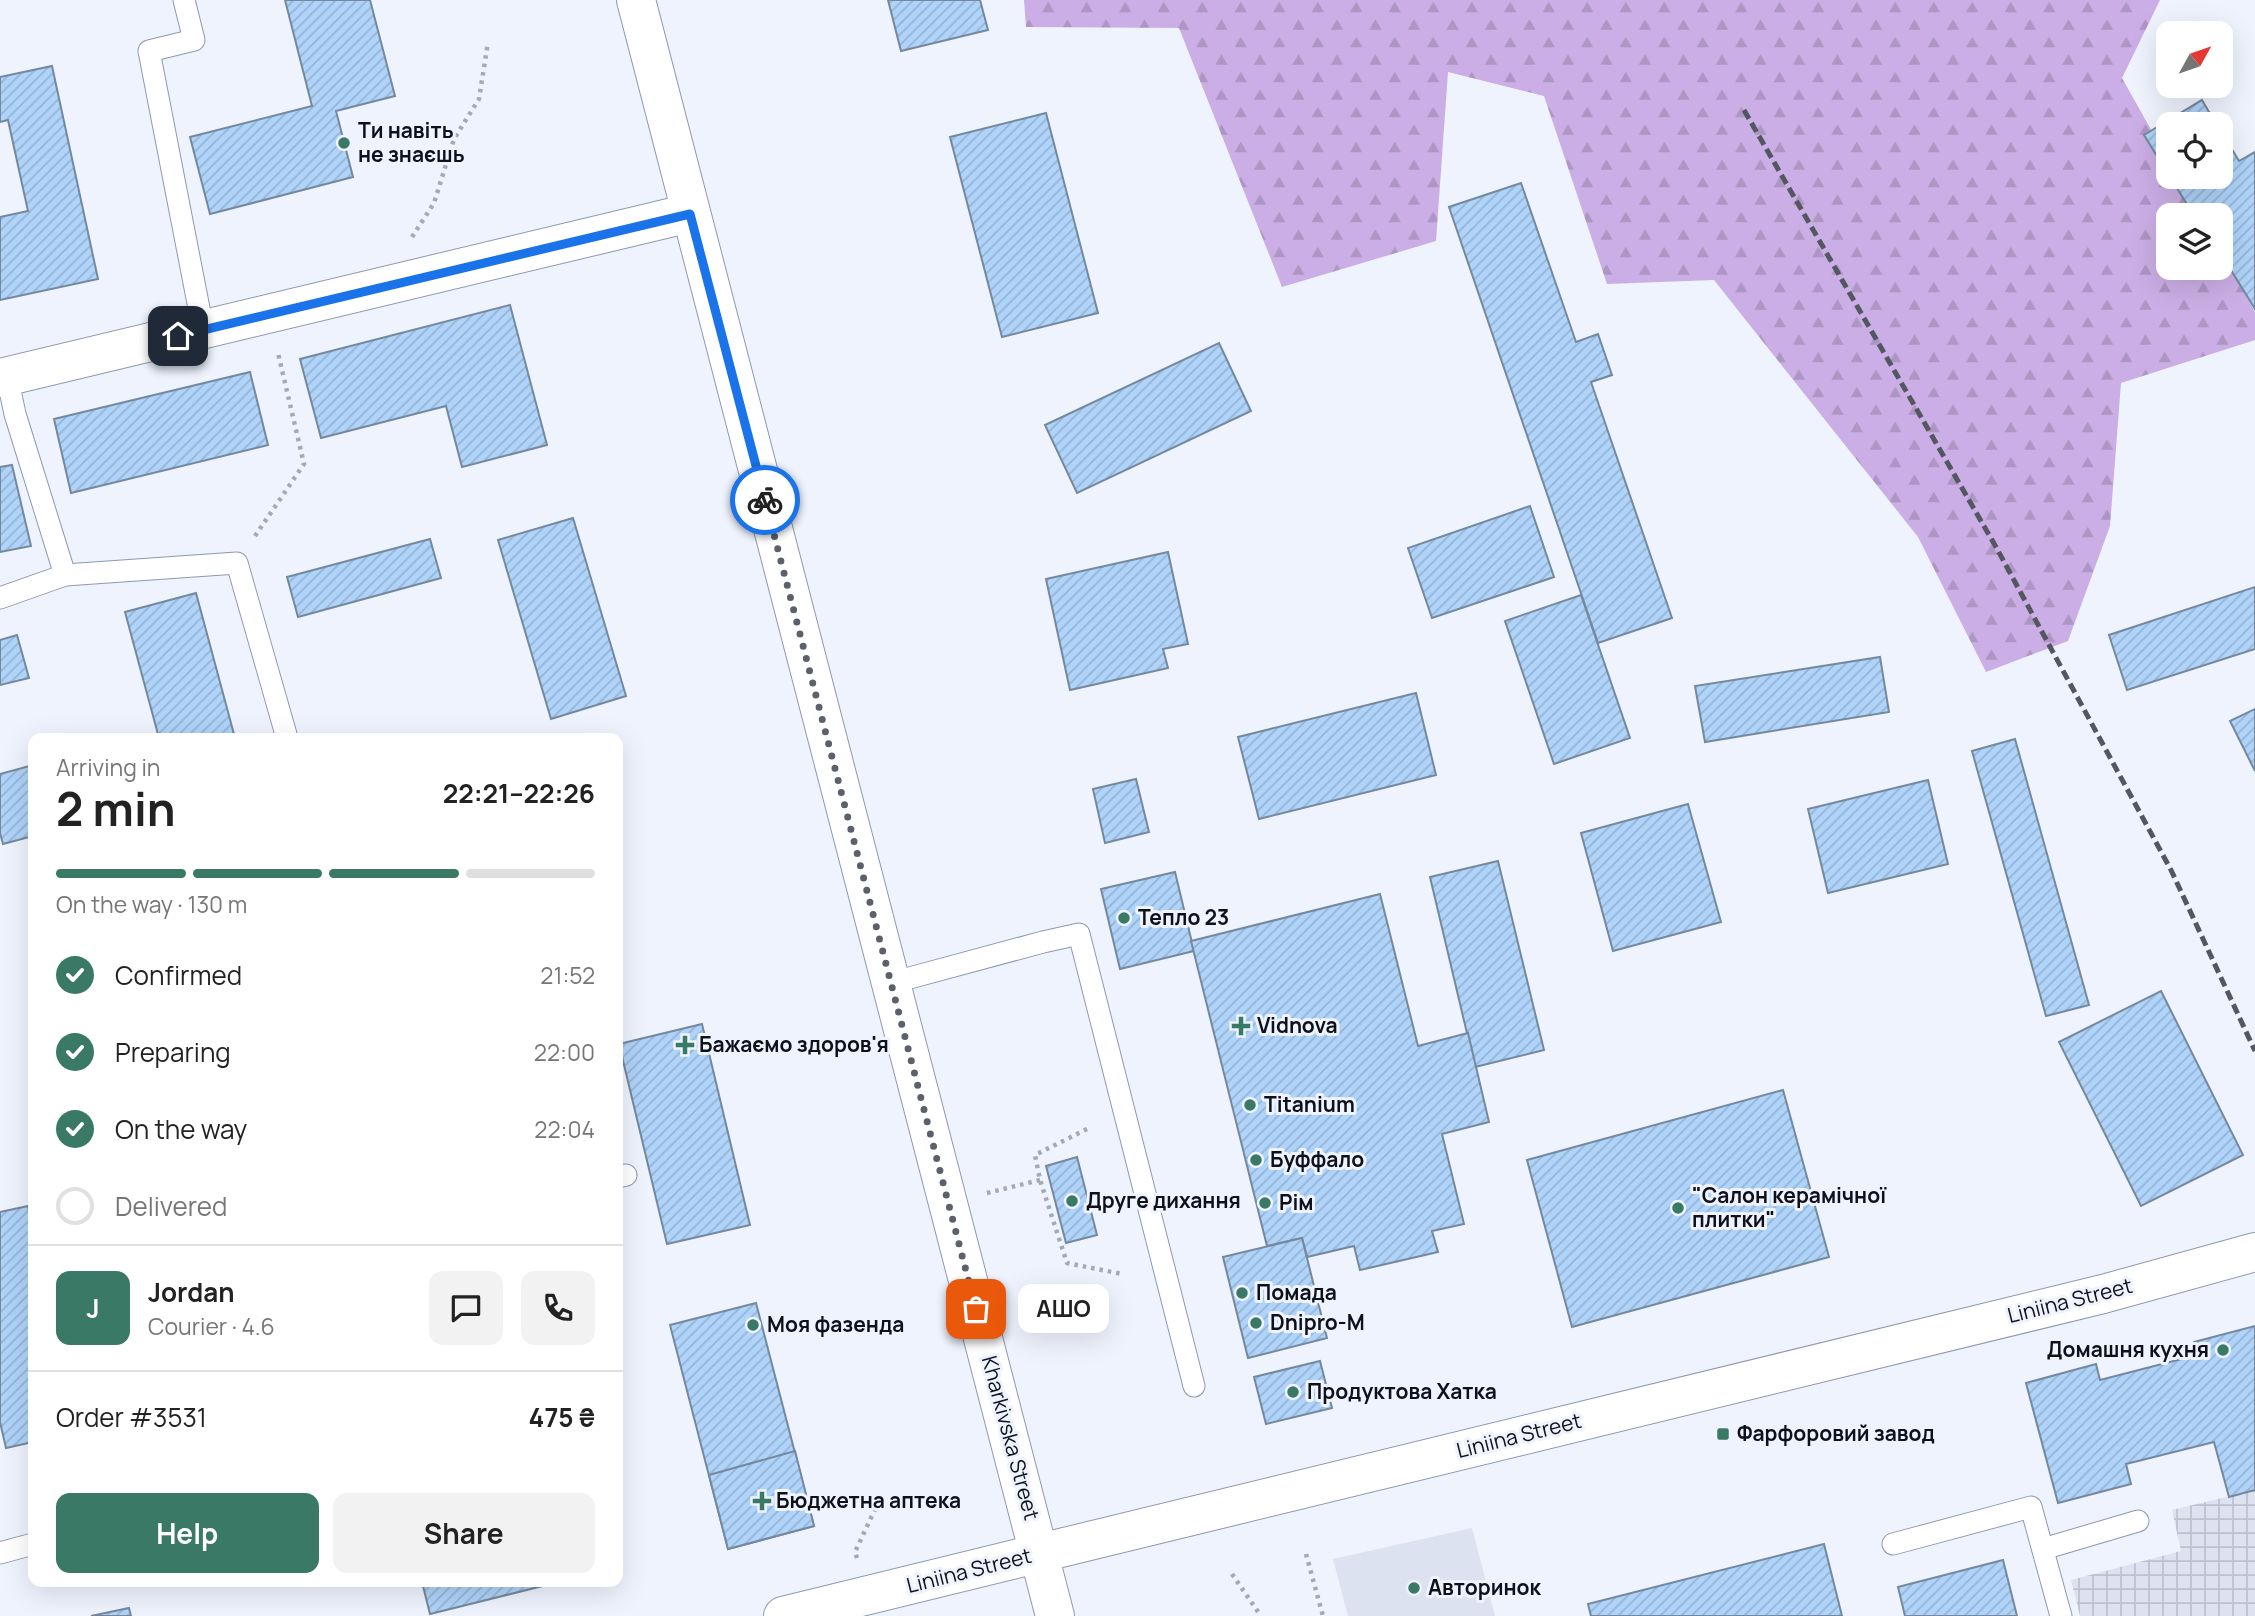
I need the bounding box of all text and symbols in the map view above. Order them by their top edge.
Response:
north arrow [2156,21,2233,98]
map controls [2156,21,2233,280]
button: locate [2156,112,2233,189]
place label: Ти навіть не знаєшь [358,116,465,168]
marker: Ти навіть не знаєшь [336,135,352,151]
button: layers [2156,203,2233,280]
pin [148,306,208,366]
icon: home [159,317,197,355]
courier [730,465,800,535]
icon: bike [746,481,784,519]
text: Arriving in [56,751,161,783]
text: 22:21–22:26 [443,775,595,811]
text: 2 min [56,777,176,840]
text: On the way · 130 m [56,888,247,920]
place label: Тепло 23 [1138,903,1229,931]
marker: Тепло 23 [1116,910,1132,926]
icon: check [56,956,94,994]
text: Confirmed [115,957,242,993]
text: 21:52 [540,959,595,991]
place label: Vidnova [1257,1011,1337,1039]
marker: Vidnova [1231,1016,1251,1036]
place label: Бажаємо здоров'я [699,1030,889,1058]
icon: check [56,1033,94,1071]
text: Preparing [115,1034,231,1070]
text: 22:00 [534,1036,595,1068]
marker: Бажаємо здоров'я [677,1037,693,1053]
place label: Titanium [1264,1090,1355,1118]
marker: Titanium [1242,1097,1258,1113]
icon: check [56,1110,94,1148]
text: On the way [115,1111,247,1147]
text: 22:04 [534,1113,595,1145]
place label: Буффало [1270,1145,1364,1173]
marker: Буффало [1248,1152,1264,1168]
place label: "Салон керамічної плитки" [1692,1181,1887,1233]
place label: Друге дихання [1086,1186,1241,1214]
text: Delivered [115,1188,227,1224]
place label: Рім [1279,1188,1314,1216]
marker: Друге дихання [1064,1193,1080,1209]
marker: Рім [1257,1195,1273,1211]
marker: "Салон керамічної плитки" [1670,1200,1686,1216]
button: chat [429,1271,503,1345]
button: phone [521,1271,595,1345]
street label: Liniina Street [2004,1271,2135,1329]
text: Jordan [148,1274,234,1310]
place label: Помада [1256,1278,1337,1306]
pin [946,1279,1006,1339]
callout: АШО [1018,1284,1109,1334]
marker: Помада [1234,1285,1250,1301]
text: J [86,1290,100,1326]
icon: bag [957,1290,995,1328]
text: АШО [1036,1292,1091,1324]
place label: Dnipro-M [1270,1308,1365,1336]
text: Courier · 4.6 [148,1310,275,1342]
place label: Моя фазенда [767,1310,904,1338]
marker: Dnipro-M [1248,1315,1264,1331]
marker: Моя фазенда [745,1317,761,1333]
place label: Домашня кухня [2047,1335,2209,1363]
marker: Домашня кухня [2215,1342,2231,1358]
street label: Kharkivska Street [976,1353,1046,1523]
place label: Продуктова Хатка [1307,1377,1497,1405]
marker: Продуктова Хатка [1285,1384,1301,1400]
text: Order #3531 [56,1399,207,1435]
text: 475 ₴ [529,1399,595,1435]
street label: Liniina Street [1453,1406,1584,1464]
place label: Фарфоровий завод [1737,1419,1935,1447]
marker: Фарфоровий завод [1715,1426,1731,1442]
place label: Бюджетна аптека [776,1486,961,1514]
button: Help [56,1493,319,1573]
button: Share [333,1493,595,1573]
marker: Бюджетна аптека [754,1493,770,1509]
street label: Liniina Street [903,1541,1034,1599]
place label: Авторинок [1428,1573,1542,1601]
marker: Авторинок [1406,1580,1422,1596]

